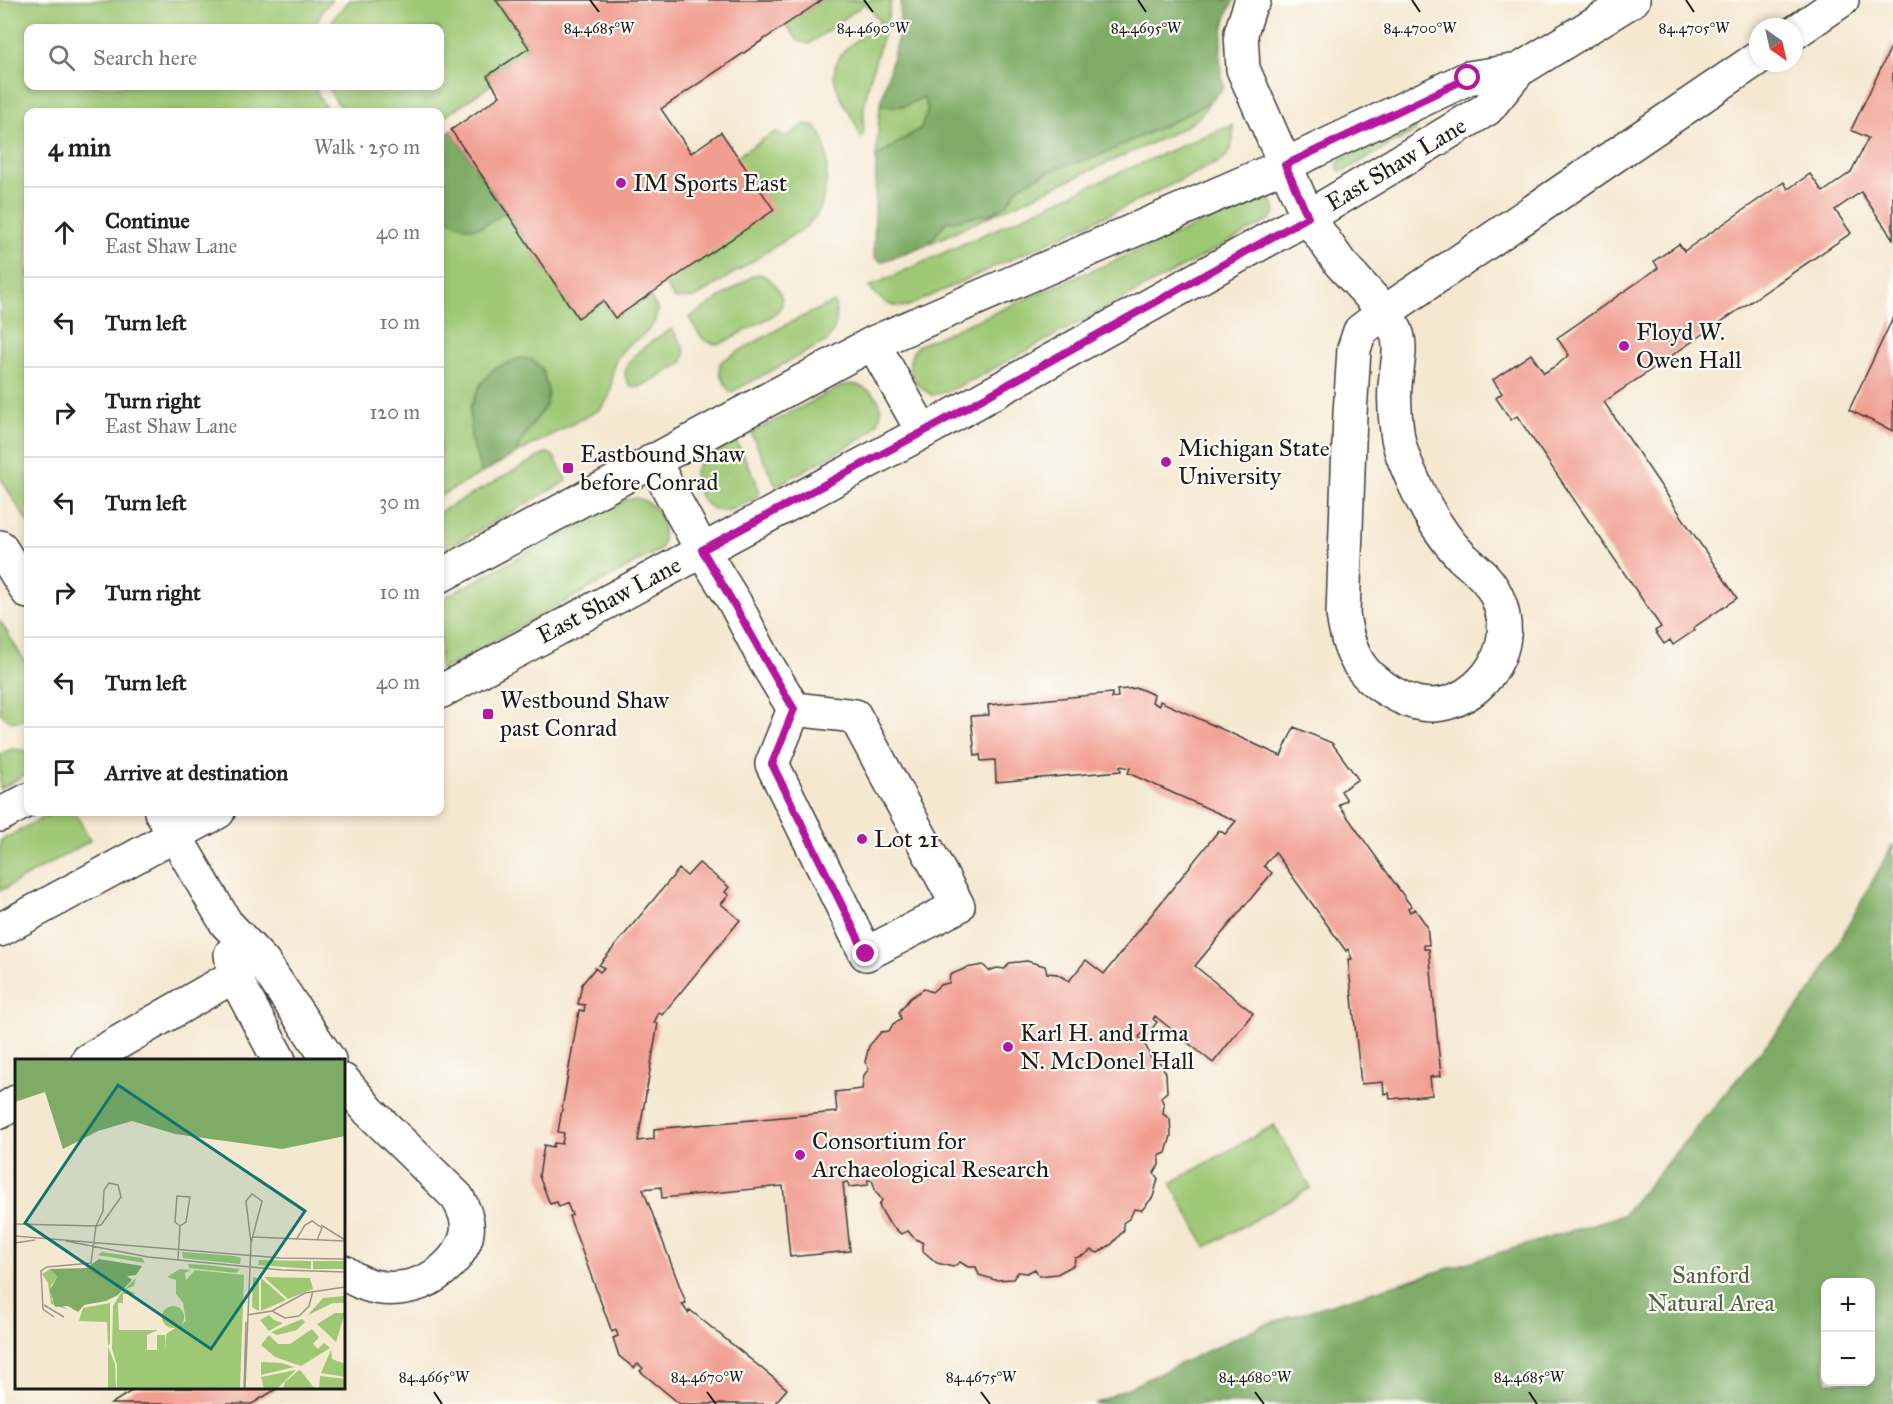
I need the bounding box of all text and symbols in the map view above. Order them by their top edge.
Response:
north arrow [1749,18,1803,72]
text: 84.4685°W [564,19,635,37]
text: 84.4690°W [837,19,910,37]
text: 84.4695°W [1111,19,1182,37]
text: 84.4700°W [1384,19,1457,37]
text: 84.4705°W [1658,19,1730,37]
search box [24,24,444,90]
icon: search [45,41,78,74]
text: Search here [93,44,197,71]
route start [1454,64,1480,90]
street label: East Shaw Lane [1320,110,1472,218]
text: 4 min [48,131,111,163]
text: Walk · 250 m [314,135,420,159]
place label: IM Sports East [633,168,788,198]
marker: IM Sports East [614,176,628,190]
text: Continue [105,207,190,234]
icon: ahead [48,216,81,249]
text: 40 m [376,220,420,244]
text: East Shaw Lane [105,234,237,258]
icon: left [48,306,81,339]
text: Turn left [105,309,187,336]
text: 10 m [379,310,420,334]
place label: Floyd W. Owen Hall [1636,317,1742,375]
marker: Floyd W. Owen Hall [1617,339,1631,353]
text: Turn right [105,387,201,414]
icon: right [48,396,81,429]
text: 120 m [369,400,420,424]
text: East Shaw Lane [105,414,237,438]
place label: Michigan State University [1178,433,1330,491]
place label: Eastbound Shaw before Conrad [580,439,746,497]
marker: Michigan State University [1159,455,1173,469]
marker: Eastbound Shaw before Conrad [561,461,575,475]
icon: left [48,486,81,519]
text: Turn left [105,489,187,516]
text: 30 m [379,490,420,514]
street label: East Shaw Lane [532,550,686,650]
icon: right [48,576,81,609]
text: Turn right [105,579,201,606]
text: 10 m [379,580,420,604]
icon: left [48,666,81,699]
text: Turn left [105,669,187,696]
text: 40 m [376,670,420,694]
place label: Westbound Shaw past Conrad [499,685,670,743]
marker: Westbound Shaw past Conrad [481,707,495,721]
icon: arrive [48,756,81,789]
text: Arrive at destination [105,759,288,786]
place label: Lot 21 [874,824,939,854]
marker: Lot 21 [855,832,869,846]
route end [852,940,878,966]
place label: Karl H. and Irma N. McDonel Hall [1020,1018,1195,1076]
marker: Karl H. and Irma N. McDonel Hall [1001,1040,1015,1054]
inset map [15,1059,345,1389]
place label: Consortium for Archaeological Research [811,1126,1049,1184]
marker: Consortium for Archaeological Research [793,1148,807,1162]
park label: Sanford Natural Area [1647,1260,1775,1318]
map controls [1821,1278,1875,1386]
button: + [1821,1278,1875,1332]
button: − [1821,1332,1875,1386]
text: 84.4665°W [399,1368,470,1386]
text: 84.4670°W [671,1368,744,1386]
text: 84.4675°W [946,1368,1017,1386]
text: 84.4680°W [1219,1368,1292,1386]
text: 84.4685°W [1494,1368,1565,1386]

